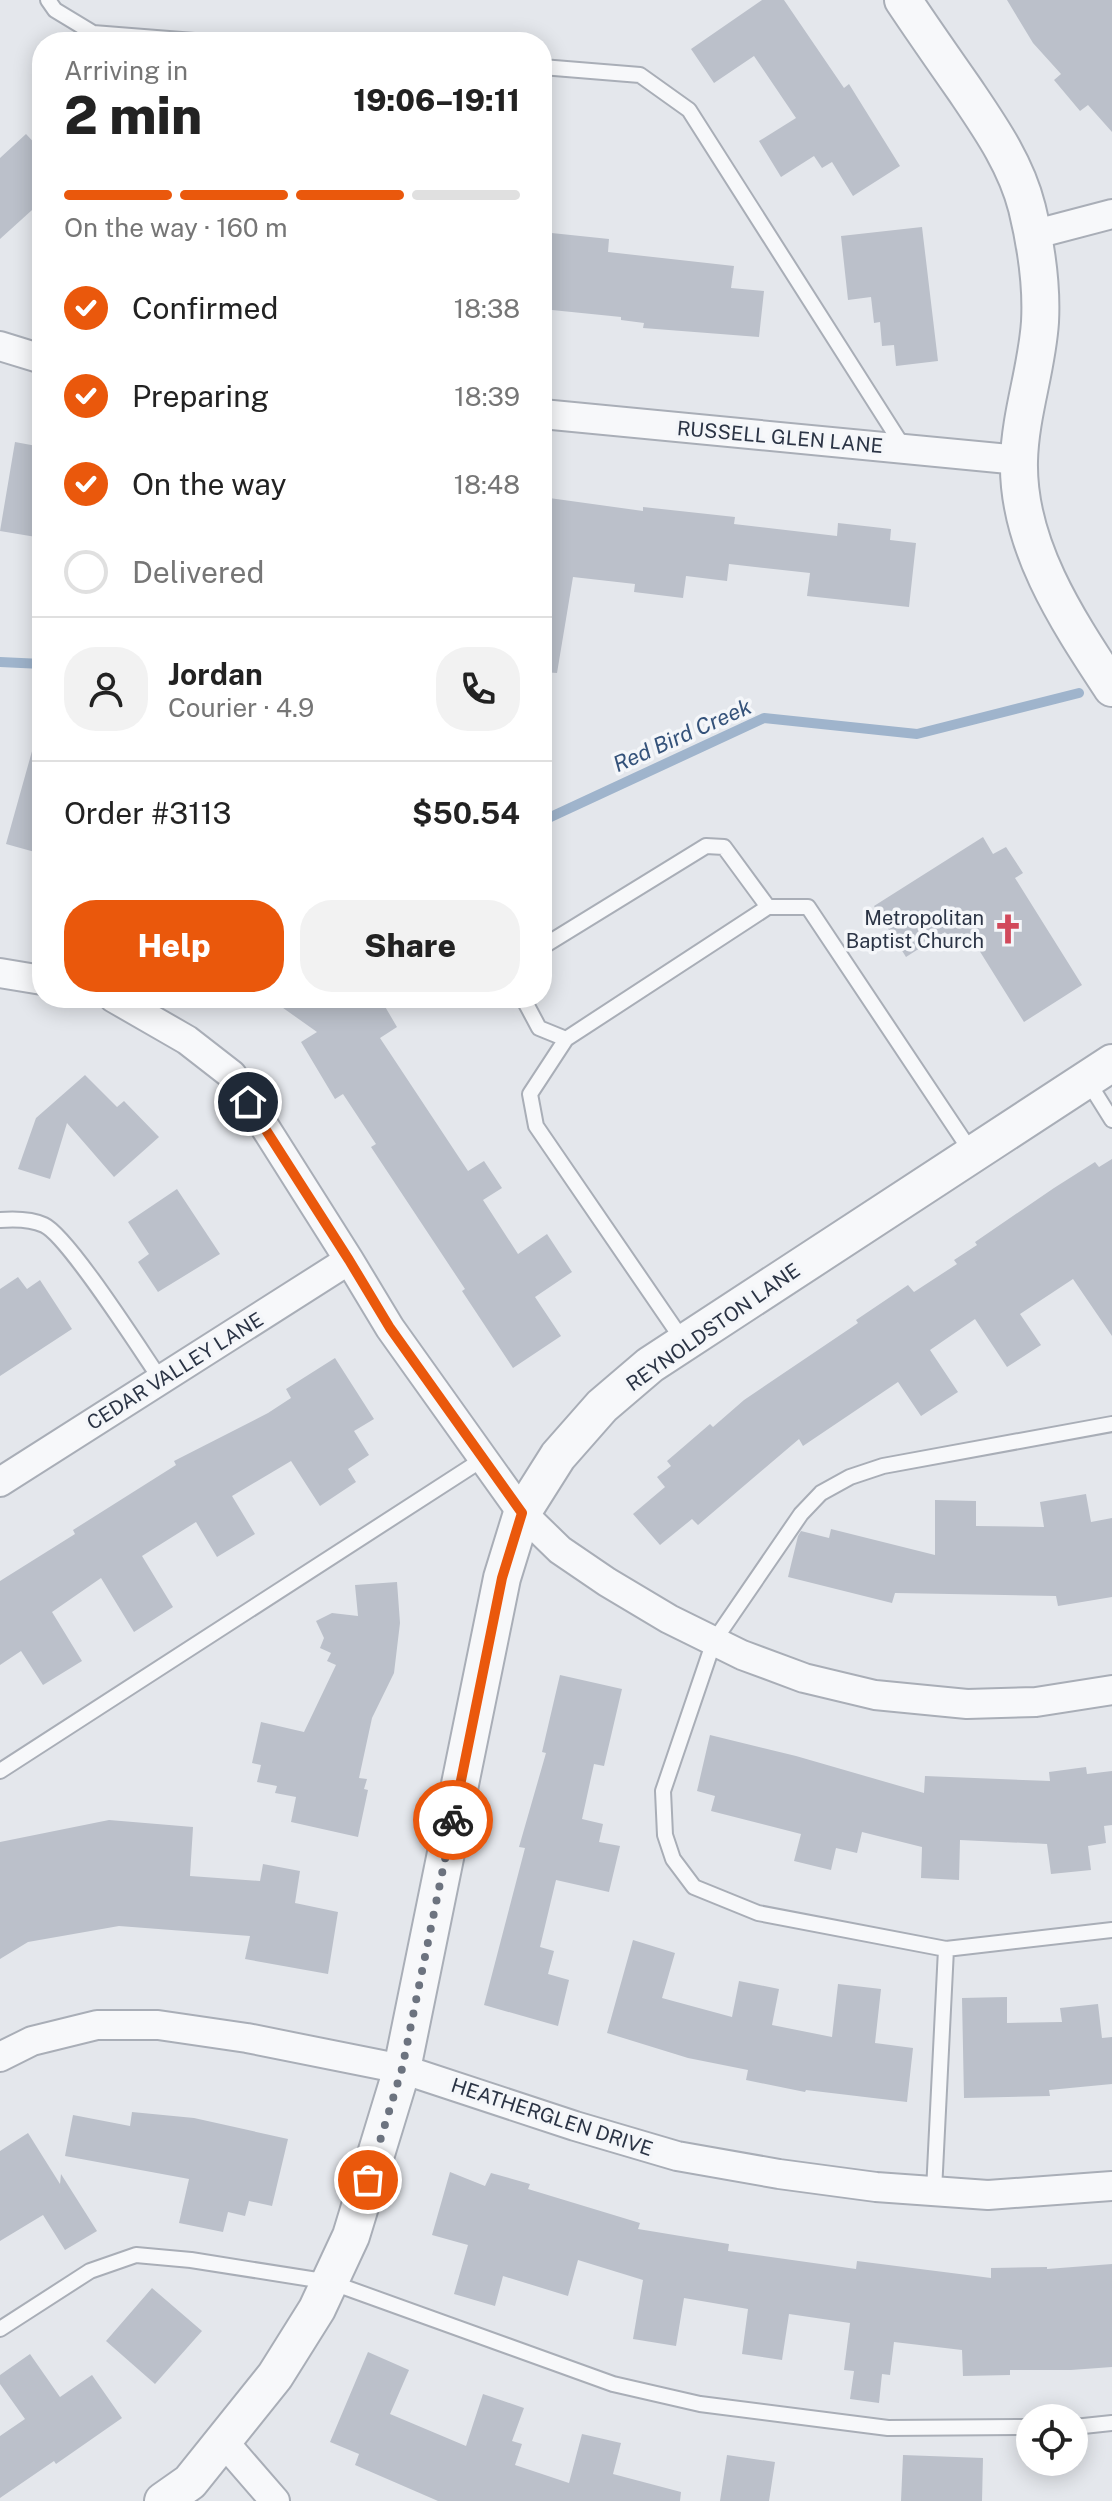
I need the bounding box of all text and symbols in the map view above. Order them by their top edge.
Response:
text: Arriving in [64,55,188,86]
text: 19:06–19:11 [353,82,520,118]
text: 2 min [64,85,202,146]
text: On the way · 160 m [64,212,288,243]
icon: check [64,286,108,330]
text: Confirmed [132,290,278,326]
text: 18:38 [454,293,520,324]
icon: check [64,374,108,418]
text: Preparing [132,378,269,414]
text: 18:39 [454,381,520,412]
street label: RUSSELL GLEN LANE [676,416,884,458]
icon: check [64,462,108,506]
text: On the way [132,466,286,502]
text: 18:48 [454,469,520,500]
text: Delivered [132,554,264,590]
button: person [64,647,148,731]
button: phone [436,647,520,731]
text: Jordan [168,656,263,692]
text: Courier · 4.9 [168,692,314,723]
water label: Red Bird Creek [609,693,755,777]
text: Order #3113 [64,795,232,831]
text: $50.54 [412,795,520,831]
button: Help [64,900,284,992]
button: Share [300,900,520,992]
place label: Metropolitan Baptist Church [846,906,984,953]
church icon: Metropolitan Baptist Church [991,912,1025,946]
pin [214,1068,282,1136]
icon: home [226,1080,270,1124]
street label: REYNOLDSTON LANE [622,1258,804,1396]
street label: CEDAR VALLEY LANE [82,1307,268,1435]
courier [413,1780,493,1860]
icon: bike [431,1798,475,1842]
street label: HEATHERGLEN DRIVE [448,2073,656,2161]
pin [334,2146,402,2214]
icon: bag [346,2158,390,2202]
map controls [1016,2404,1088,2476]
button: locate [1016,2404,1088,2476]

